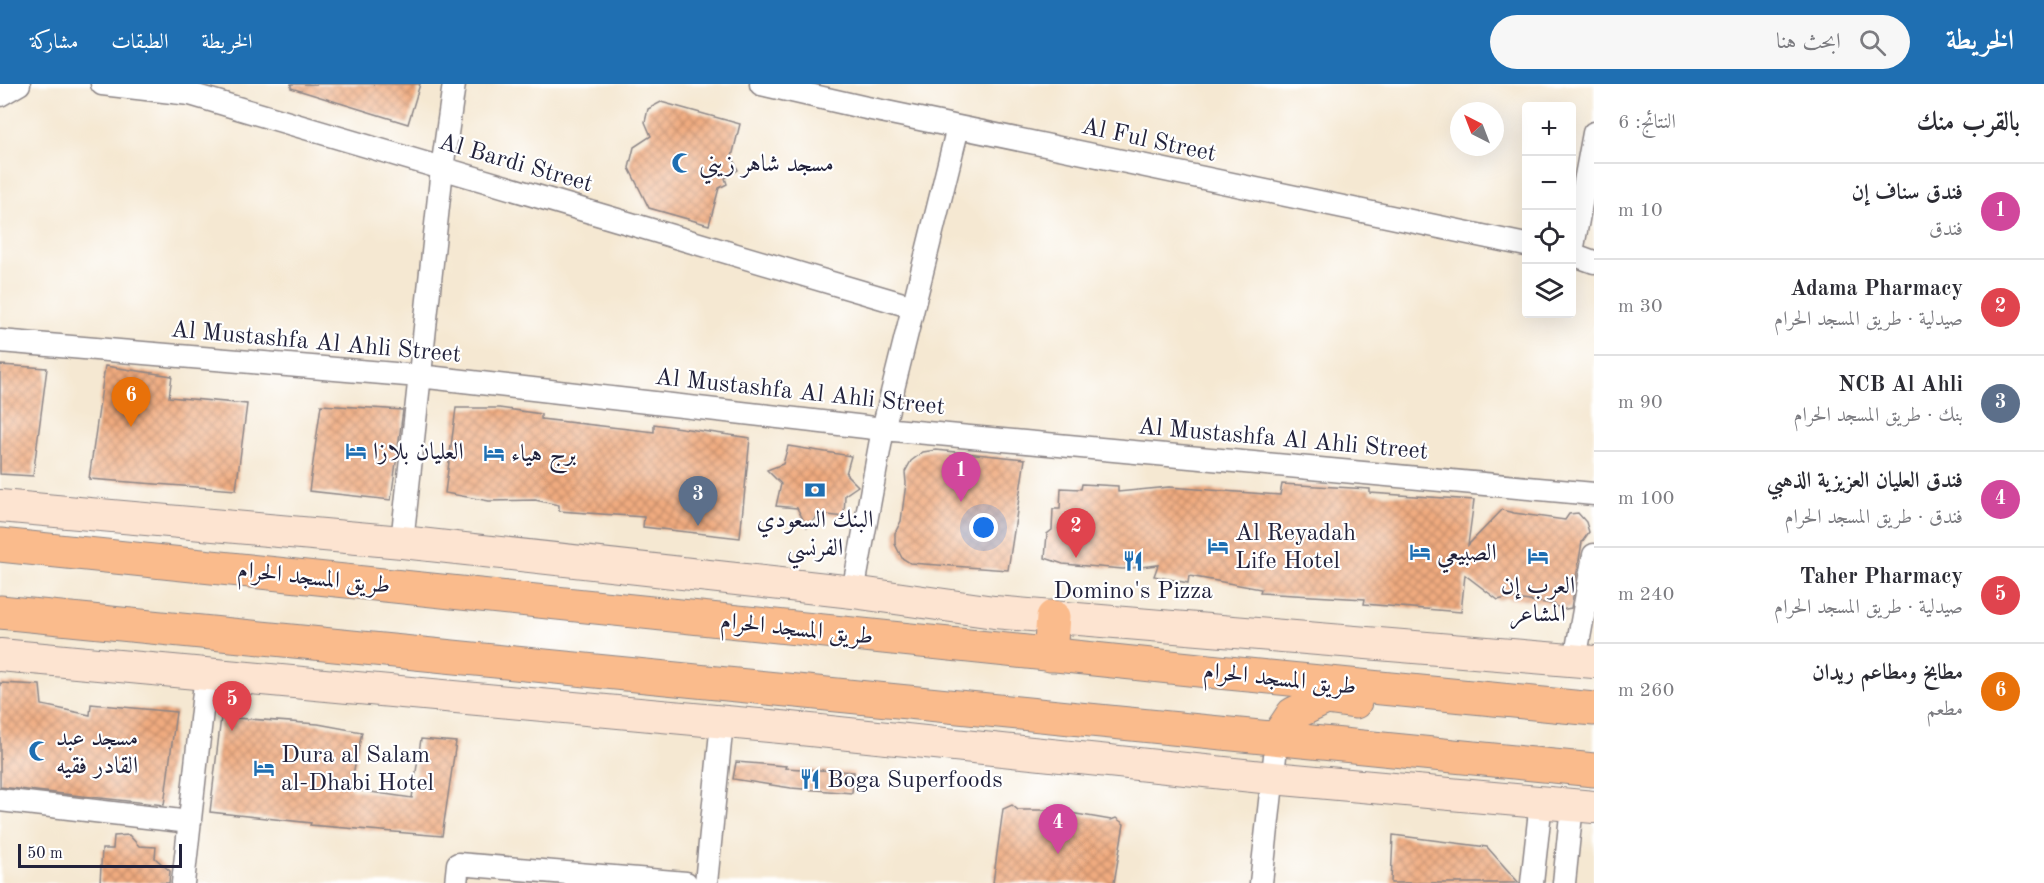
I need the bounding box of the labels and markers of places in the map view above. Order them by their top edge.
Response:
mosque icon: مسجد شاهر زيني [670,151,694,175]
place label: مسجد شاهر زيني [699,153,834,185]
pin: 6 [112,378,150,427]
hotel icon: العليان بلازا [344,439,368,463]
place label: العليان بلازا [373,441,464,465]
hotel icon: برج هياء [482,441,506,465]
place label: برج هياء [511,443,576,474]
pin: 1 [942,452,980,502]
pin: 3 [678,476,718,526]
bank icon: البنك السعودي الفرنسي [803,478,827,502]
place label: البنك السعودي الفرنسي [757,508,873,569]
pin: 2 [1056,508,1096,558]
place label: Al Reyadah Life Hotel [1235,522,1356,574]
hotel icon: Al Reyadah Life Hotel [1206,534,1230,558]
hotel icon: الصبيعي [1408,540,1432,564]
place label: الصبيعي [1437,542,1497,574]
hotel icon: العرب إن المشاعر [1526,544,1550,568]
restaurant icon: Domino's Pizza [1121,549,1145,573]
place label: العرب إن المشاعر [1501,575,1575,630]
place label: Domino's Pizza [1053,580,1213,604]
pin: 5 [212,682,252,731]
place label: مسجد عبد القادر فقيه [56,727,138,779]
mosque icon: مسجد عبد القادر فقيه [27,739,51,763]
place label: Dura al Salam al-Dhabi Hotel [281,744,434,796]
hotel icon: Dura al Salam al-Dhabi Hotel [252,756,276,780]
restaurant icon: Boga Superfoods [798,767,822,791]
place label: Boga Superfoods [827,769,1003,793]
pin: 4 [1038,804,1078,854]

